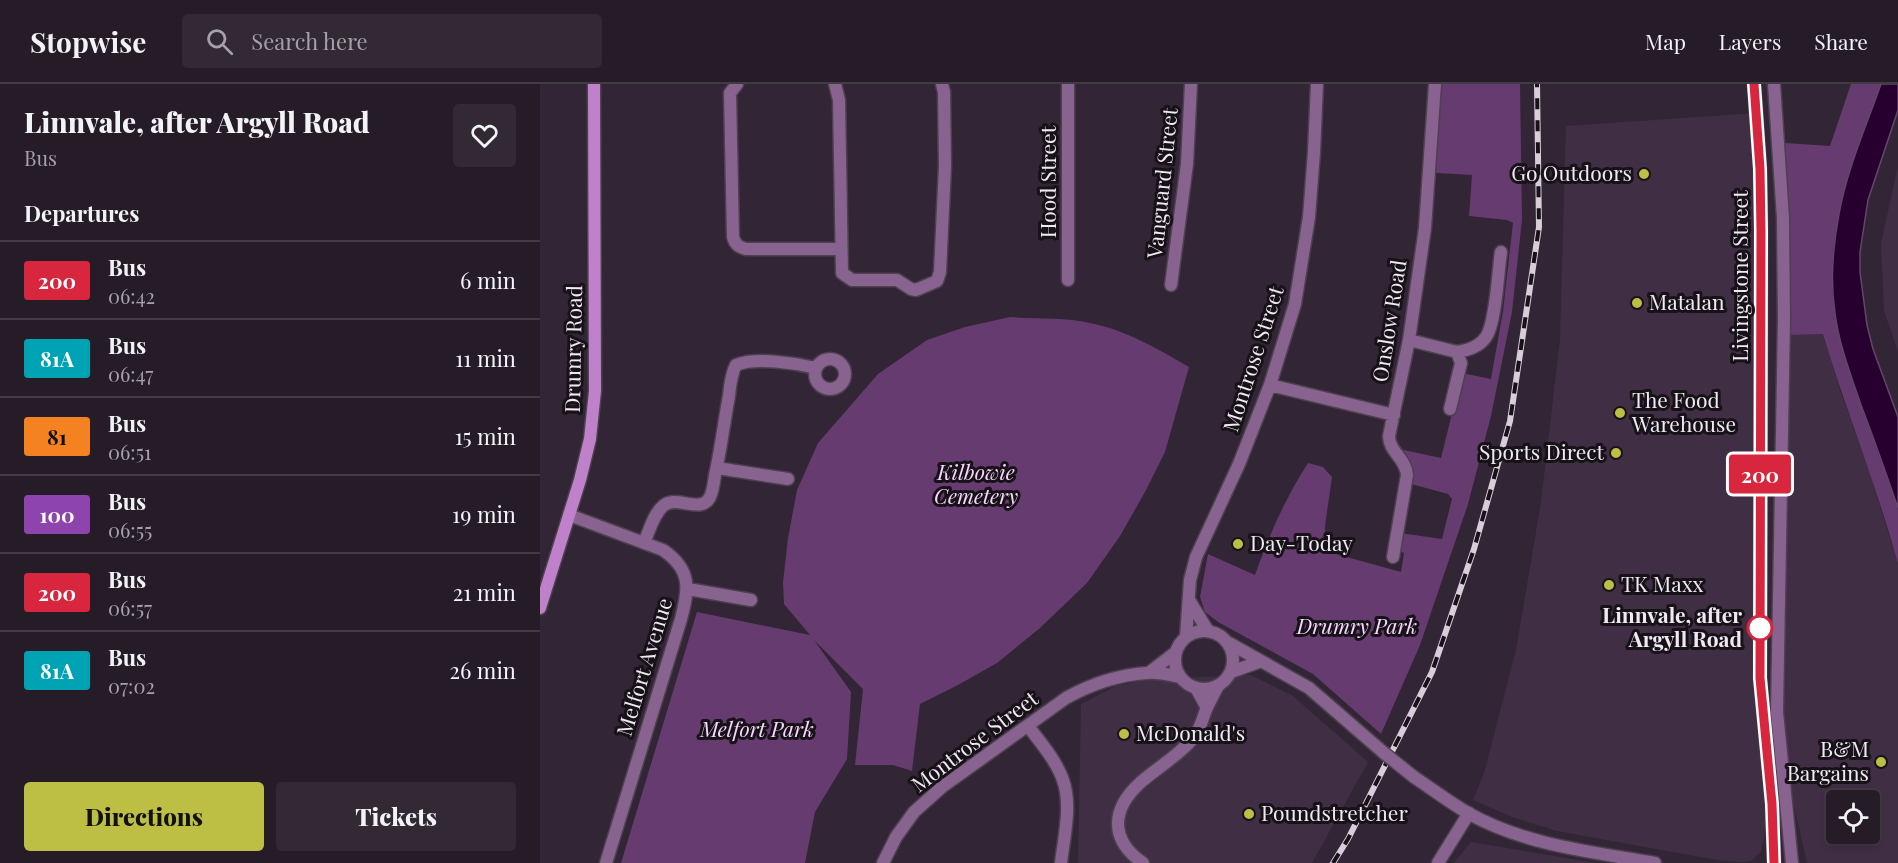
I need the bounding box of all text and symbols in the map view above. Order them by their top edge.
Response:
search box [182,14,602,68]
text: Stopwise [30,23,146,60]
icon: search [203,25,236,58]
text: Search here [251,26,368,56]
text: Map [1645,27,1686,55]
text: Layers [1719,27,1781,55]
text: Share [1814,27,1868,55]
text: Linnvale, after Argyll Road [24,103,370,140]
button: heart [453,104,516,167]
street label: Vanguard Street [1139,106,1183,260]
street label: Hood Street [1033,125,1061,238]
text: Bus [24,144,57,171]
place label: Go Outdoors [1511,158,1632,186]
marker: Go Outdoors [1637,167,1651,181]
street label: Livingstone Street [1725,190,1753,362]
text: Departures [24,198,139,228]
text: Bus [108,252,146,282]
street label: Onslow Road [1365,258,1411,384]
text: 6 min [460,265,516,295]
text: 200 [38,266,76,294]
street label: Montrose Street [1215,281,1289,435]
text: 06:42 [108,282,155,309]
street label: Drumry Road [557,285,587,413]
place label: Matalan [1649,287,1725,315]
marker: Matalan [1630,296,1644,310]
text: Bus [108,330,146,360]
text: 11 min [455,343,516,373]
text: 81A [40,344,74,372]
text: 06:47 [108,360,153,387]
place label: The Food Warehouse [1631,385,1736,437]
marker: The Food Warehouse [1613,406,1627,420]
text: Bus [108,408,146,438]
text: 15 min [455,421,516,451]
text: 81 [47,422,67,450]
place label: Sports Direct [1479,437,1605,465]
text: 06:51 [108,438,151,465]
marker: Sports Direct [1609,446,1623,460]
line badge: 200 [1726,454,1794,494]
park label: Kilbowie Cemetery [934,457,1018,509]
text: 200 [1741,460,1779,488]
text: Bus [108,486,146,516]
text: 19 min [452,499,516,529]
text: 100 [39,500,75,528]
text: 06:55 [108,516,152,543]
place label: Day-Today [1250,528,1353,556]
marker: Day-Today [1231,537,1245,551]
text: Bus [108,564,146,594]
place label: TK Maxx [1621,569,1704,597]
text: 21 min [453,577,516,607]
text: 200 [38,578,76,606]
marker: TK Maxx [1602,578,1616,592]
text: 06:57 [108,594,152,621]
street label: Melfort Avenue [609,594,677,739]
place label: Linnvale, after Argyll Road [1602,600,1742,652]
park label: Drumry Park [1296,611,1417,639]
marker: Linnvale, after Argyll Road [1747,615,1773,641]
text: Bus [108,642,146,672]
text: 26 min [449,655,516,685]
text: 81A [40,656,74,684]
text: 07:02 [108,672,155,699]
street label: Montrose Street [905,683,1043,797]
park label: Melfort Park [699,714,814,742]
place label: McDonald's [1136,718,1245,746]
marker: McDonald's [1117,727,1131,741]
place label: B&M Bargains [1787,734,1869,786]
marker: B&M Bargains [1874,755,1888,769]
button: Directions [24,782,264,851]
button: Tickets [276,782,516,851]
map controls [1826,790,1880,844]
button: locate [1826,790,1880,844]
place label: Poundstretcher [1261,798,1408,826]
marker: Poundstretcher [1242,807,1256,821]

